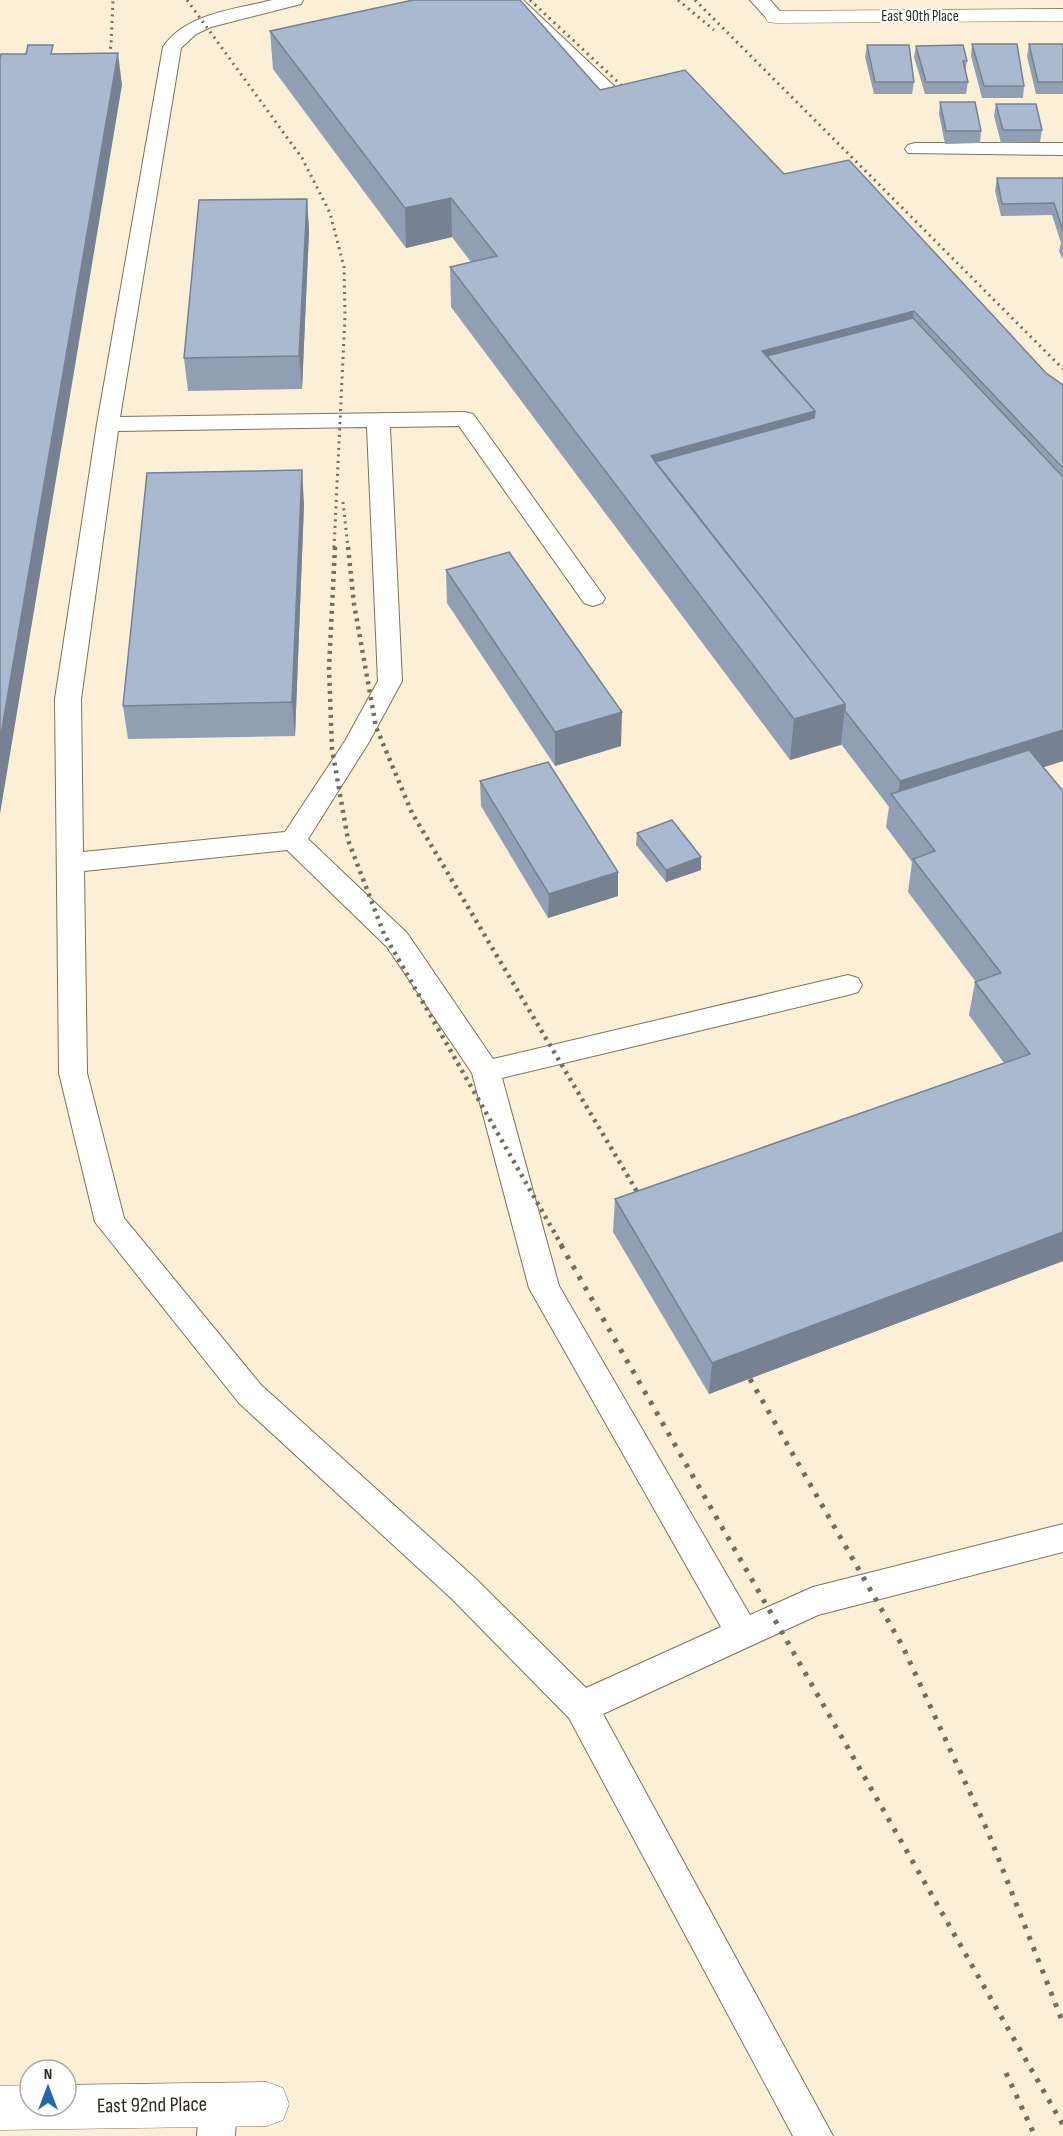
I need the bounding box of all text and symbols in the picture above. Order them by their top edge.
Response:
street label: East 90th Place [881,7,959,26]
north arrow [18,2058,78,2118]
text: N [44,2065,52,2084]
street label: East 92nd Place [97,2092,207,2118]

